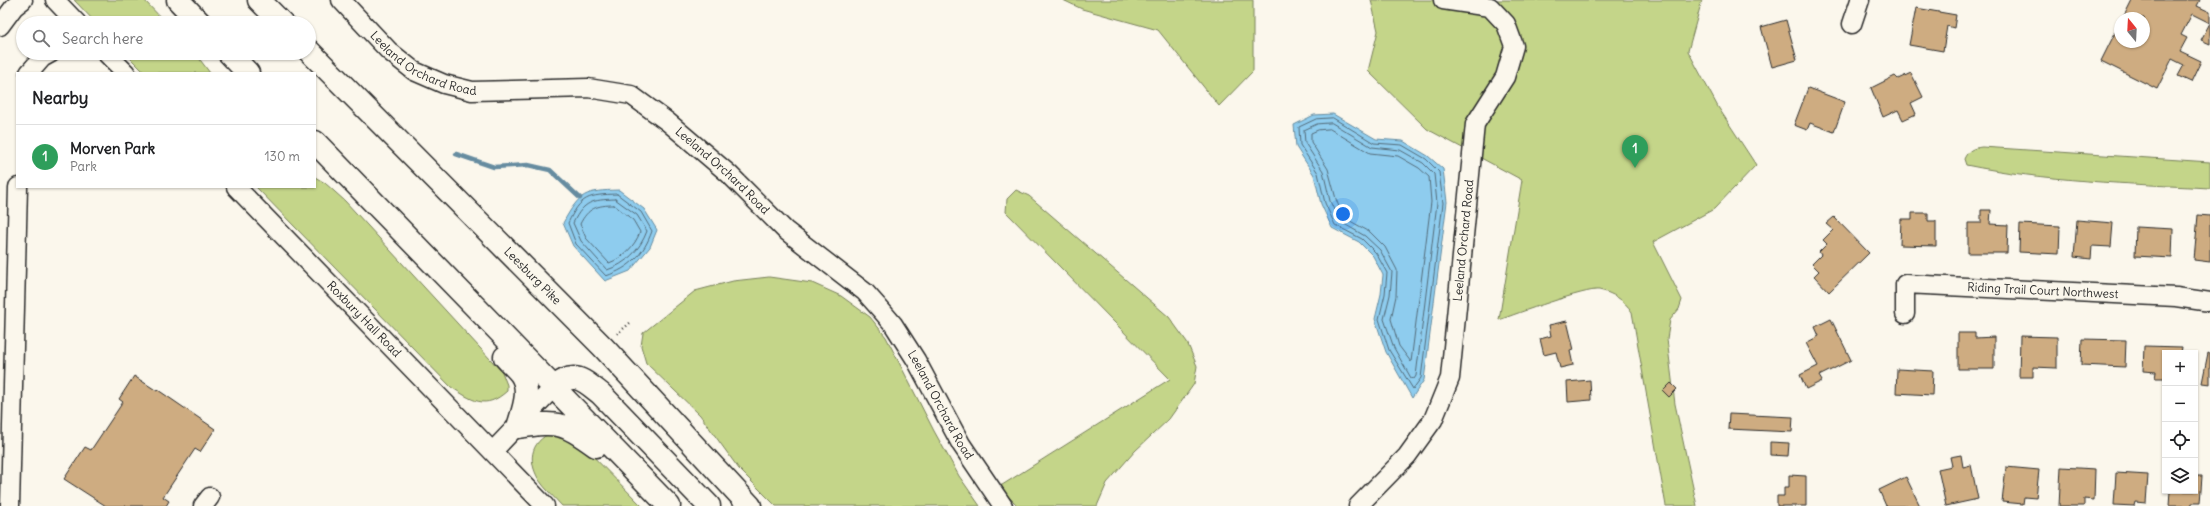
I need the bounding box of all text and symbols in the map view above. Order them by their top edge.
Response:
north arrow [2114,12,2150,48]
search box [16,16,316,60]
icon: search [30,27,52,49]
street label: Leeland Orchard Road [367,28,477,98]
text: Search here [62,29,143,48]
text: Nearby [32,87,88,109]
street label: Leeland Orchard Road [672,124,773,217]
pin: 1 [1622,135,1648,168]
text: Morven Park [70,139,155,158]
text: 1 [42,148,48,165]
text: 130 m [264,148,300,165]
text: Park [70,158,97,175]
street label: Leeland Orchard Road [1450,179,1477,302]
your location [1333,204,1353,224]
street label: Leesburg Pike [501,244,564,307]
street label: Roxbury Hall Road [324,278,405,360]
street label: Riding Trail Court Northwest [1967,279,2119,301]
street label: Leeland Orchard Road [905,347,977,462]
map controls [2162,350,2198,494]
button: + [2162,350,2198,386]
button: − [2162,386,2198,422]
button: locate [2162,422,2198,458]
button: layers [2162,458,2198,494]

